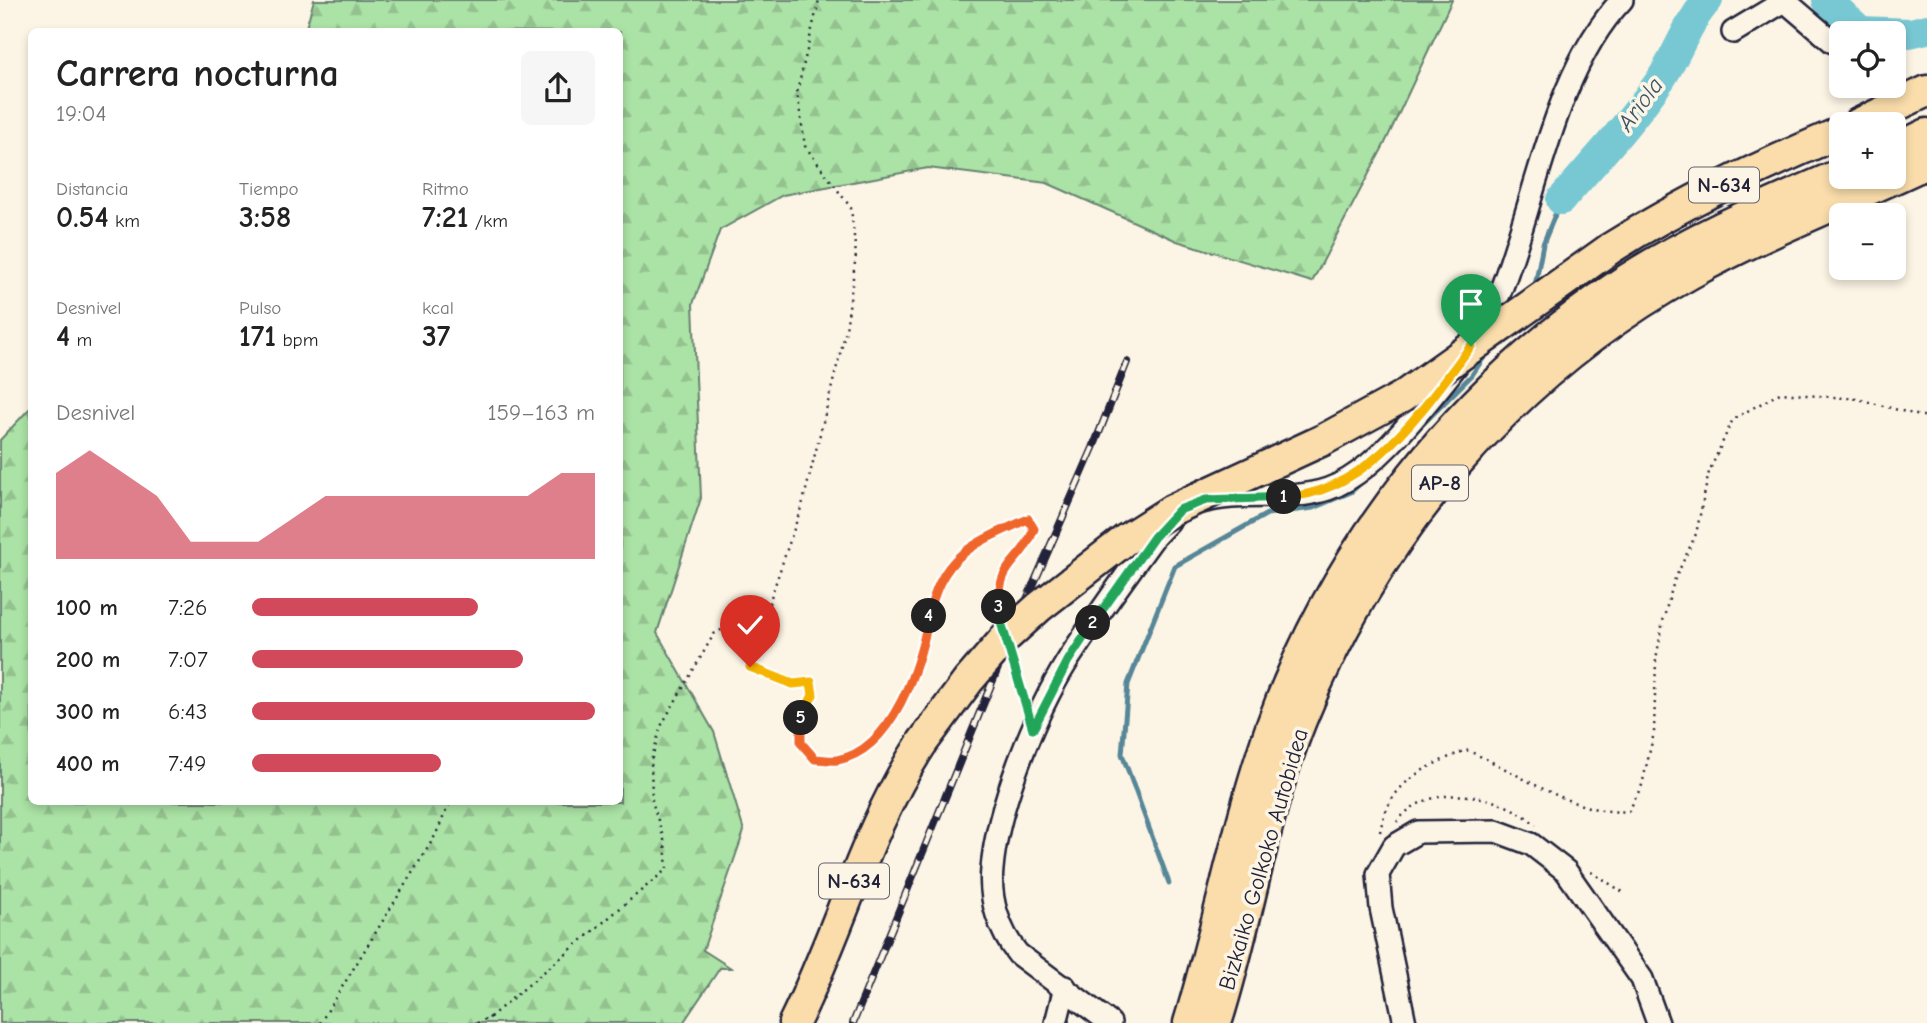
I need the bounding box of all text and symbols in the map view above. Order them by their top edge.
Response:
map controls [1829,21,1906,280]
button: locate [1829,21,1906,98]
button: share [521,51,595,125]
text: Carrera nocturna [56,52,339,96]
water label: Ariola [1611,72,1669,137]
text: 19:04 [56,100,107,127]
button: + [1829,112,1906,189]
road number: N-634 [1689,168,1759,202]
text: Distancia [56,178,129,200]
text: Tiempo [239,178,299,200]
text: Ritmo [422,178,469,200]
text: 0.54 [56,200,109,235]
text: 3:58 [239,200,291,235]
text: 7:21 [422,200,468,235]
button: − [1829,203,1906,280]
text: km [109,210,140,232]
text: /km [468,210,508,232]
pin [1441,274,1501,346]
icon: arrive [1452,285,1490,323]
text: Desnivel [56,297,121,319]
text: Pulso [239,297,281,319]
text: kcal [422,297,454,319]
text: 4 [56,319,70,354]
text: 171 [239,319,276,354]
text: 37 [422,319,450,354]
text: m [70,329,92,351]
text: bpm [276,329,318,351]
text: Desnivel [56,399,135,426]
text: 159–163 m [487,399,595,426]
road number: AP-8 [1412,466,1468,500]
pin: 1 [1266,480,1302,514]
text: 1 [1280,485,1287,507]
pin: 3 [982,590,1016,624]
text: 100 m [56,594,118,621]
text: 7:26 [168,594,208,621]
pin [720,595,780,667]
text: 3 [994,595,1003,617]
pin: 4 [912,598,946,634]
text: 4 [924,604,933,626]
icon: check [731,606,769,644]
pin: 2 [1076,606,1110,640]
text: 2 [1088,611,1097,633]
text: 200 m [56,646,120,673]
text: 7:07 [168,646,208,673]
text: 300 m [56,698,120,725]
text: 6:43 [168,698,207,725]
pin: 5 [784,700,818,736]
text: 5 [795,706,806,728]
street label: Bizkaiko Golkoko Autobidea [1213,725,1314,993]
text: 400 m [56,750,120,777]
text: 7:49 [168,750,206,777]
road number: N-634 [819,864,889,898]

